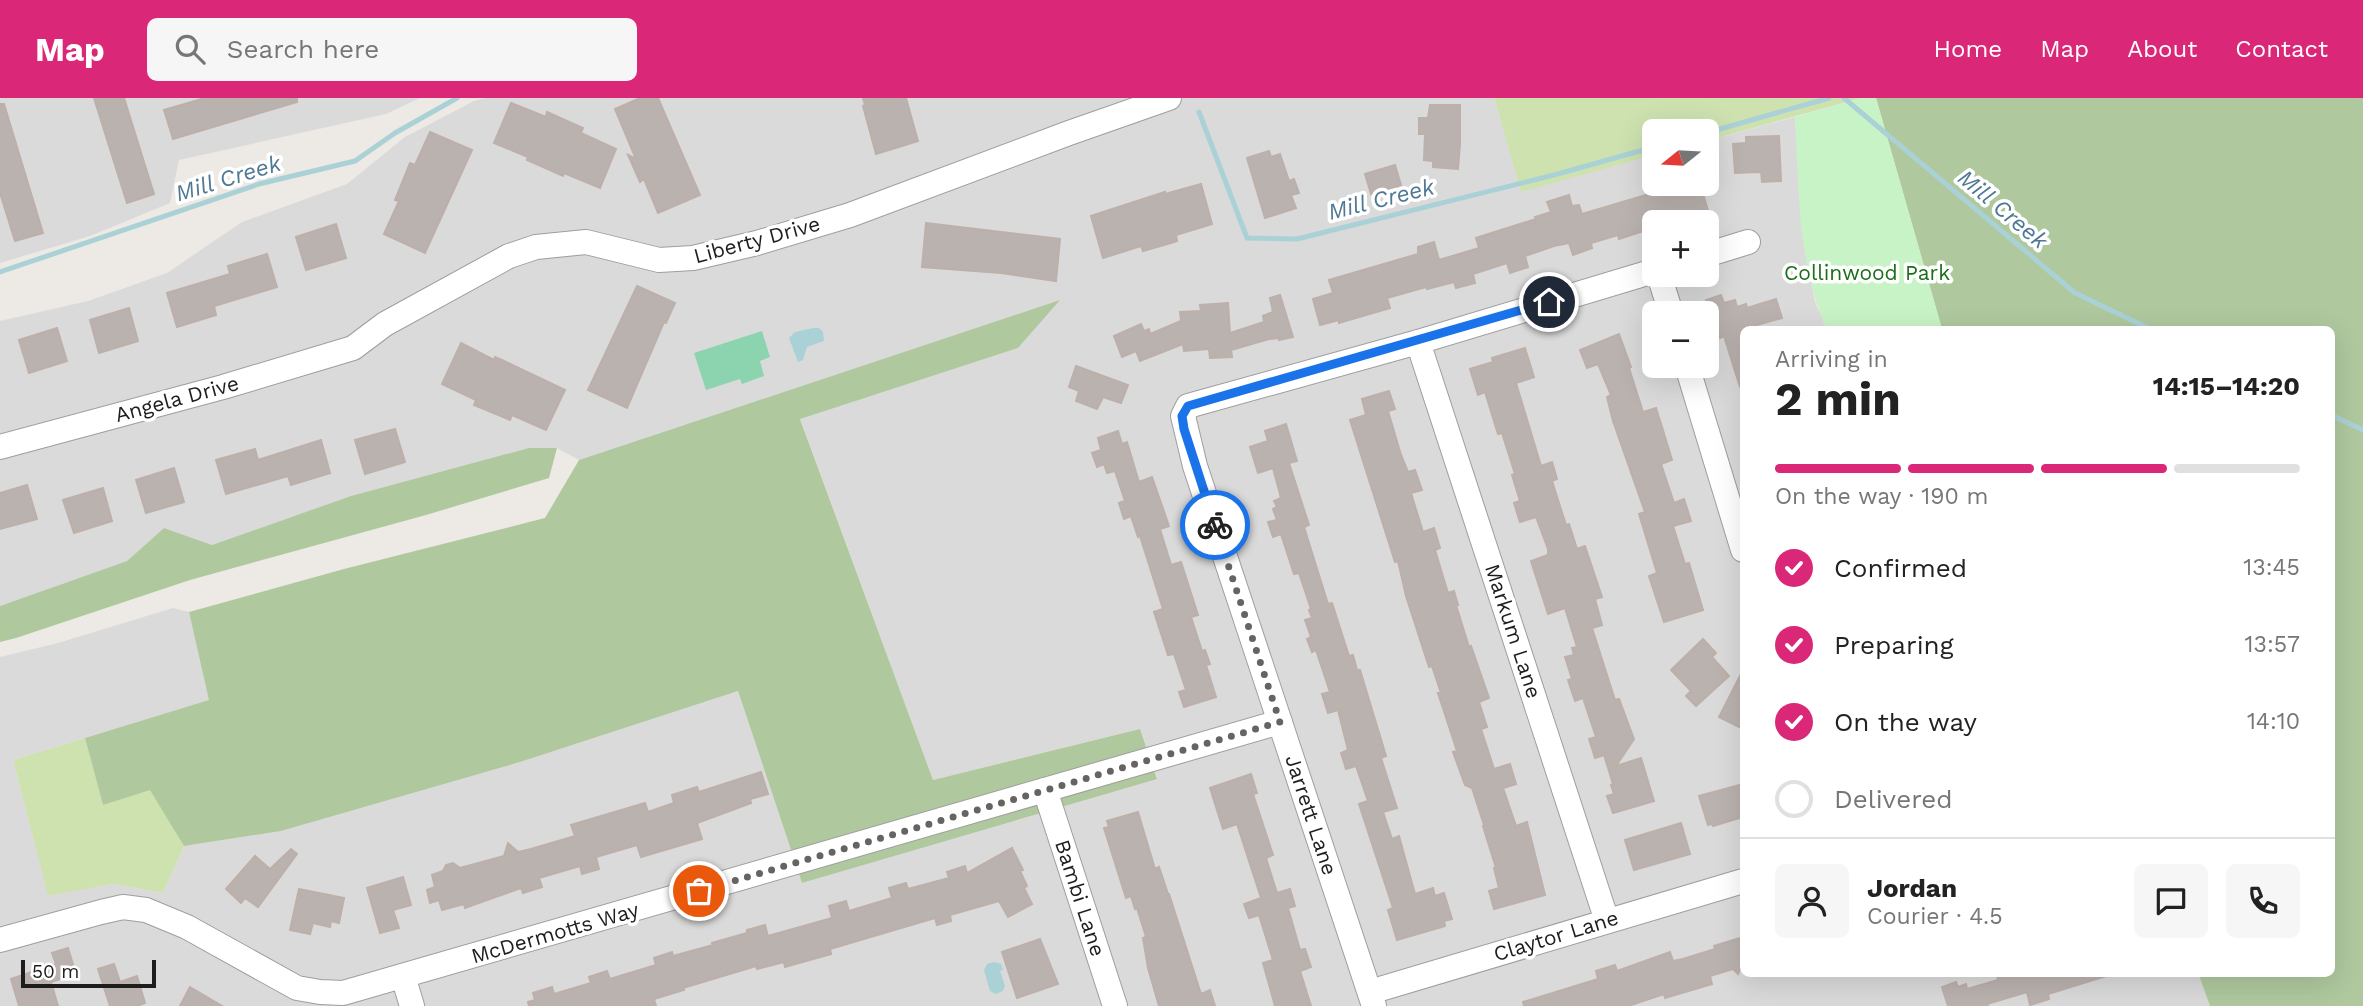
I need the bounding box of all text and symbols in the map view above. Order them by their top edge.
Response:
search box [147,18,637,81]
text: Map [35,30,105,69]
icon: search [171,30,209,68]
text: Search here [227,34,379,64]
text: Home [1934,35,2002,63]
text: Map [2040,35,2089,63]
text: About [2127,35,2197,63]
text: Contact [2235,35,2328,63]
north arrow [1642,119,1718,196]
map controls [1642,119,1719,378]
water label: Mill Creek [172,149,286,207]
water label: Mill Creek [1952,164,2054,256]
water label: Mill Creek [1325,173,1439,226]
button: + [1642,210,1719,287]
street label: Liberty Drive [691,211,823,268]
park label: Collinwood Park [1784,260,1950,285]
pin [1519,272,1579,332]
icon: home [1530,283,1568,321]
button: − [1642,301,1719,378]
text: Arriving in [1775,346,1888,373]
street label: Angela Drive [112,370,242,427]
text: 14:15–14:20 [2153,371,2300,401]
text: 2 min [1775,372,1901,426]
text: On the way · 190 m [1775,483,1988,510]
courier [1180,490,1250,560]
icon: bike [1196,506,1234,544]
icon: check [1775,549,1813,587]
text: Confirmed [1834,553,1967,583]
text: 13:45 [2243,554,2300,581]
street label: Markum Lane [1480,560,1547,701]
icon: check [1775,626,1813,664]
text: Preparing [1834,630,1954,660]
text: 13:57 [2245,631,2300,658]
icon: check [1775,703,1813,741]
text: On the way [1834,707,1977,737]
text: 14:10 [2247,708,2300,735]
street label: Jarrett Lane [1280,752,1343,878]
text: Delivered [1834,784,1953,814]
street label: Bambi Lane [1050,836,1111,959]
pin [669,861,729,921]
button: person [1775,864,1849,938]
button: chat [2134,864,2208,938]
button: phone [2226,864,2300,938]
icon: bag [680,872,718,910]
text: Jordan [1867,873,1957,903]
street label: McDermotts Way [468,897,642,968]
text: Courier · 4.5 [1867,903,2003,930]
street label: Claytor Lane [1490,905,1621,966]
scale bar [21,957,156,989]
text: 50 m [32,960,79,983]

